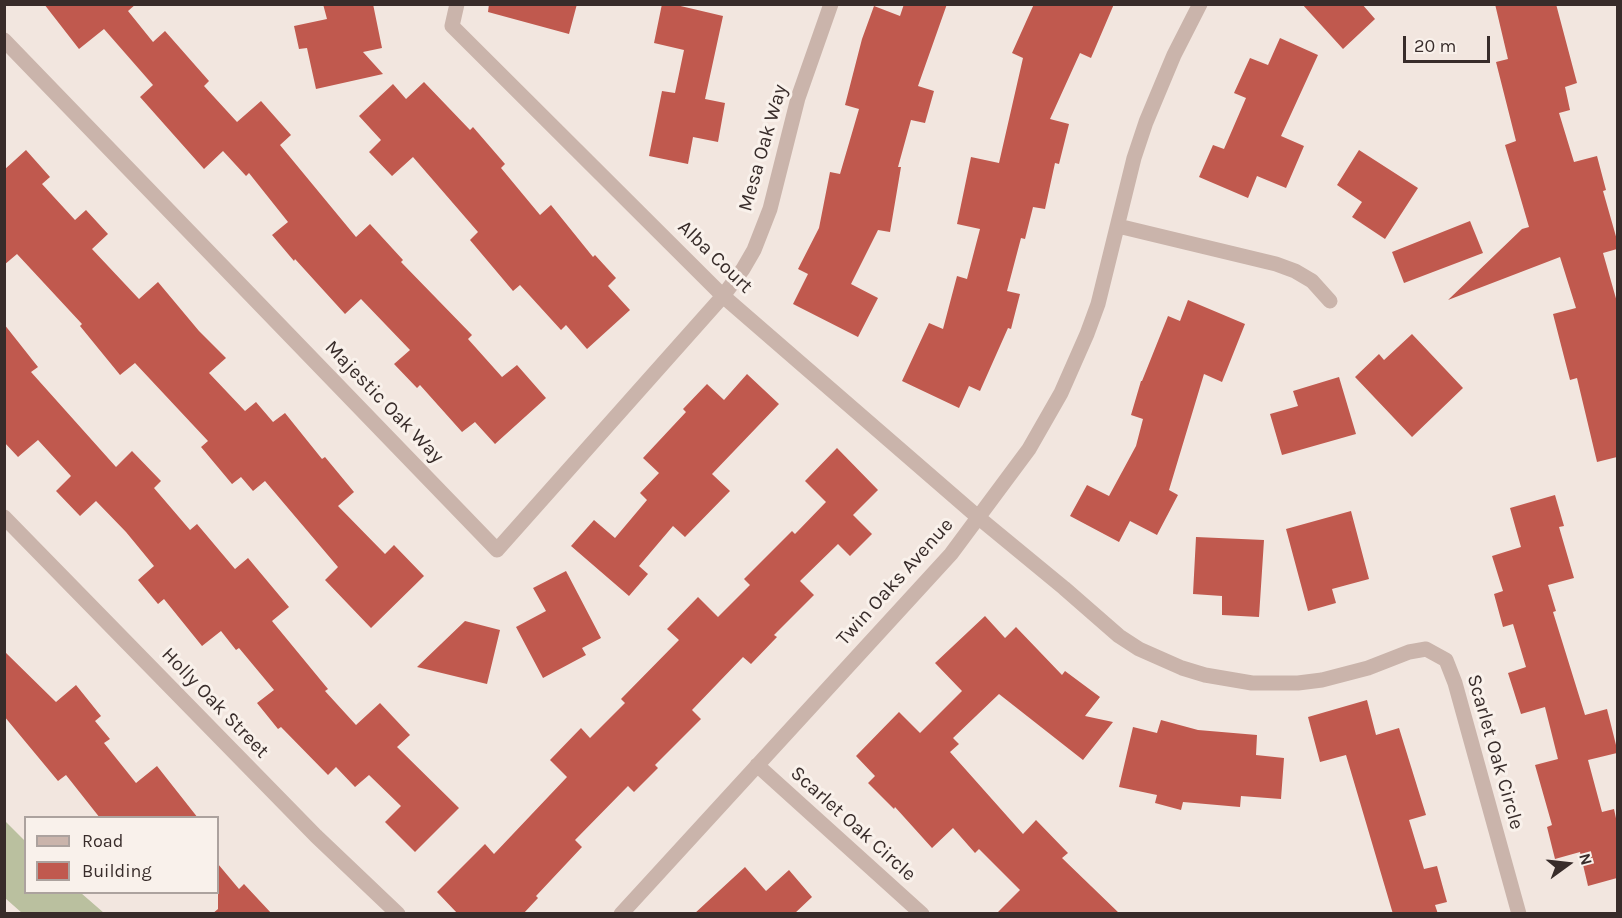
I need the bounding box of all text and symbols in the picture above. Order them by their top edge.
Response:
scale bar [1406,24,1493,62]
text: 20 m [1414,35,1456,57]
street label: Mesa Oak Way [733,82,793,214]
street label: Alba Court [673,215,757,299]
street label: Majestic Oak Way [319,336,449,468]
street label: Twin Oaks Avenue [832,513,958,651]
street label: Holly Oak Street [156,643,274,763]
street label: Scarlet Oak Circle [1461,672,1529,832]
street label: Scarlet Oak Circle [785,761,921,887]
legend [24,816,219,894]
text: Road [82,830,123,852]
north arrow [1538,834,1598,894]
text: N [1575,851,1597,867]
text: Building [82,860,152,882]

